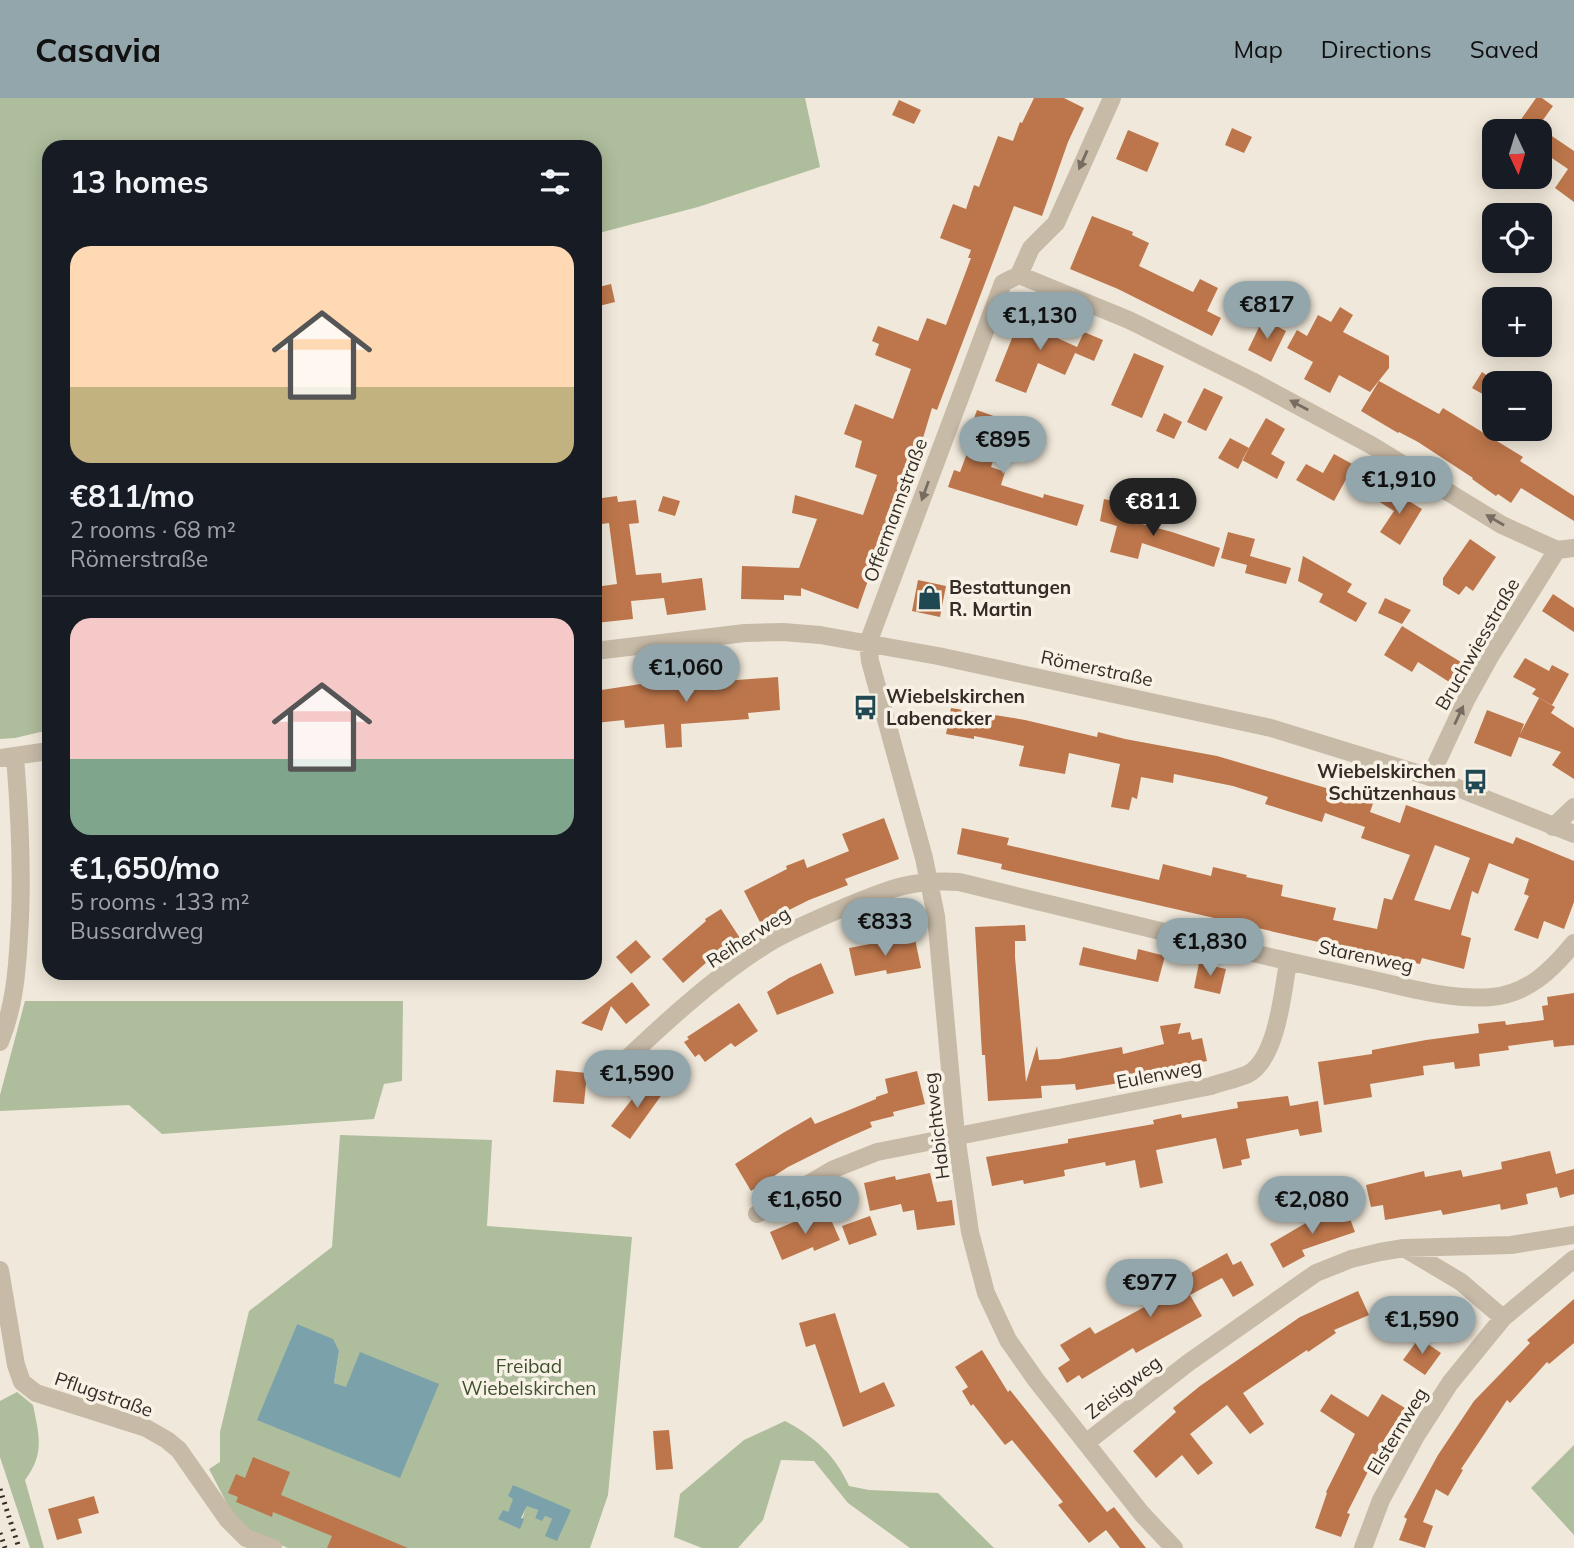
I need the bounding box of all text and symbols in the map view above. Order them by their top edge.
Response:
text: Casavia [35,29,161,70]
text: Map [1233,34,1283,64]
text: Directions [1321,34,1432,64]
text: Saved [1470,34,1539,64]
north arrow [1482,119,1552,189]
map controls [1482,119,1552,441]
one-way arrow [1077,150,1089,170]
text: 13 homes [70,163,209,201]
icon: filters [536,163,574,201]
button: locate [1482,203,1552,273]
pin: €817 [1226,282,1308,341]
button: + [1482,287,1552,357]
text: €817 [1239,289,1295,318]
icon: home [259,292,385,418]
pin: €1,130 [983,292,1097,352]
text: €1,130 [1003,300,1077,329]
button: − [1482,371,1552,441]
one-way arrow [1289,400,1309,411]
pin: €895 [962,416,1044,476]
text: €895 [975,424,1031,453]
street label: Offermannstraße [858,435,932,585]
pin: €1,910 [1342,456,1456,516]
text: €1,910 [1362,464,1436,493]
text: €811/mo [70,477,194,515]
pin: €811 [1112,478,1194,538]
one-way arrow [919,480,930,501]
text: €811 [1125,486,1181,515]
one-way arrow [1486,514,1505,527]
text: 2 rooms · 68 m² [70,515,236,544]
text: Römerstraße [70,544,208,573]
street label: Bruchwiesstraße [1429,574,1525,714]
place label: Bestattungen R. Martin [949,575,1071,621]
shop icon: Bestattungen R. Martin [915,584,943,612]
pin: €1,060 [629,644,743,704]
street label: Römerstraße [1039,644,1155,692]
text: €1,060 [649,652,723,681]
icon: home [259,664,385,790]
place label: Wiebelskirchen Labenacker [886,684,1025,730]
bus stop icon: Wiebelskirchen Labenacker [852,693,880,721]
one-way arrow [1453,705,1465,725]
place label: Wiebelskirchen Schützenhaus [1317,759,1456,805]
bus stop icon: Wiebelskirchen Schützenhaus [1462,768,1490,796]
text: €1,650/mo [70,849,220,887]
text: 5 rooms · 133 m² [70,887,250,916]
pin: €833 [844,898,926,958]
street label: Reiherweg [702,901,794,973]
text: €833 [857,906,913,935]
text: Bussardweg [70,916,204,945]
pin: €1,830 [1153,918,1267,978]
text: €1,830 [1173,926,1247,955]
street label: Starenweg [1316,934,1416,978]
pin: €1,590 [580,1051,694,1110]
street label: Eulenweg [1114,1054,1204,1094]
text: €1,590 [600,1058,674,1087]
street label: Habichtweg [918,1071,954,1181]
pin: €1,650 [748,1176,862,1236]
pin: €2,080 [1255,1176,1369,1236]
text: €1,650 [768,1184,842,1213]
text: €2,080 [1275,1184,1349,1213]
pin: €977 [1109,1260,1191,1319]
text: €977 [1122,1267,1178,1296]
pin: €1,590 [1365,1296,1479,1356]
text: €1,590 [1385,1304,1459,1333]
street label: Zeisigweg [1080,1350,1166,1424]
park label: Freibad Wiebelskirchen [462,1354,596,1400]
street label: Pflugstraße [52,1366,156,1422]
street label: Elsternweg [1361,1383,1433,1479]

